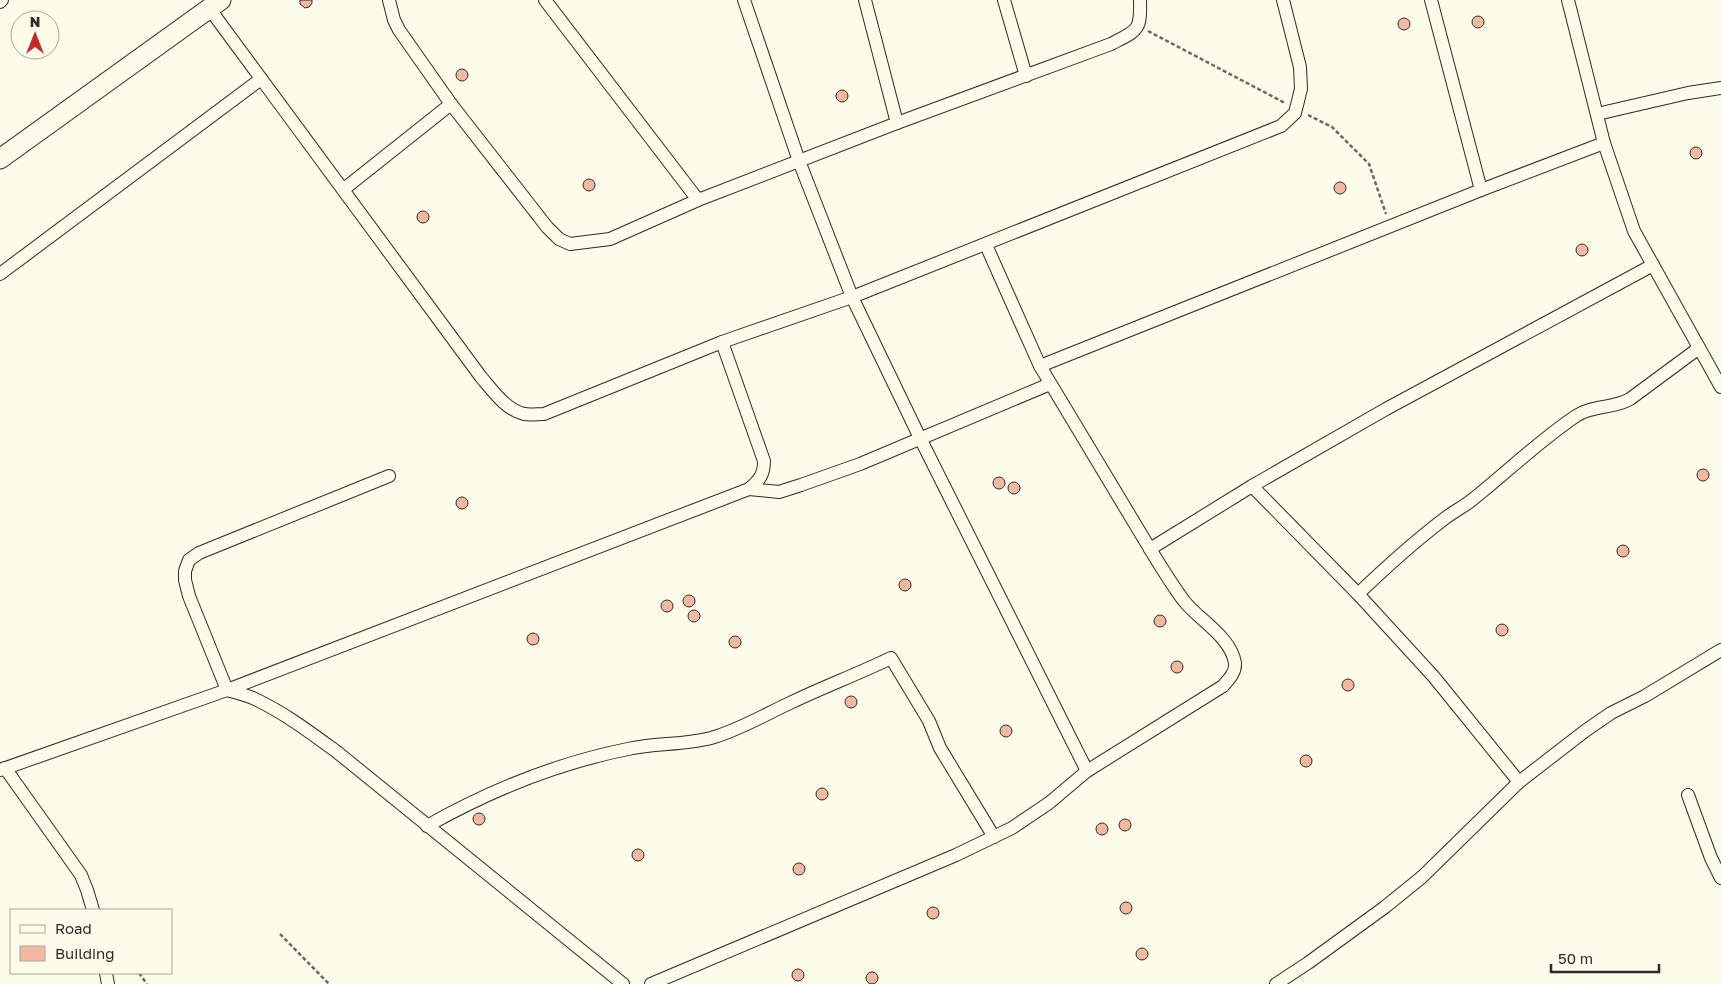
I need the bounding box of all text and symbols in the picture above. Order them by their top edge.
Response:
north arrow [10,10,60,60]
text: N [30,13,40,30]
legend [10,909,172,974]
text: Road [55,919,92,937]
scale bar [1551,942,1658,974]
text: Building [55,944,115,962]
text: 50 m [1558,949,1593,967]

